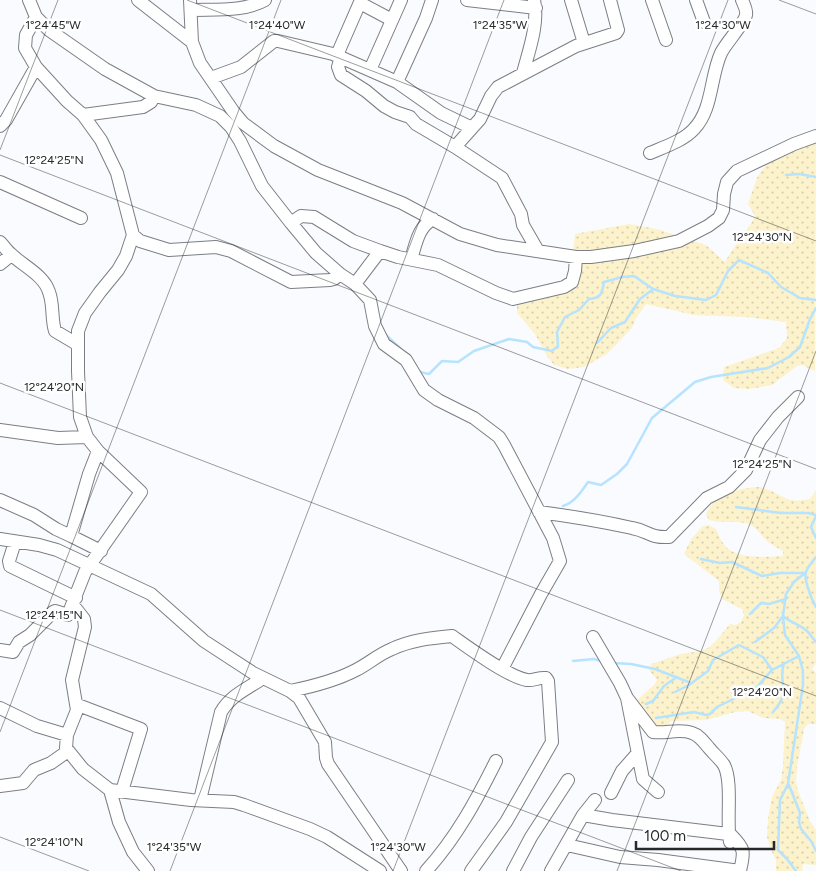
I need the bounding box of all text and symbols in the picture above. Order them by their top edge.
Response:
text: 1°24'45"W [25,18,81,32]
text: 1°24'40"W [249,18,306,32]
text: 1°24'35"W [473,18,528,32]
text: 1°24'30"W [695,18,751,32]
text: 12°24'25"N [24,153,84,167]
text: 12°24'30"N [732,230,792,244]
text: 12°24'20"N [24,380,84,394]
text: 12°24'25"N [732,457,792,471]
text: 12°24'15"N [25,608,83,622]
text: 12°24'20"N [732,685,792,699]
scale bar [636,818,774,850]
text: 100 m [644,827,686,845]
text: 12°24'10"N [25,835,83,849]
text: 1°24'35"W [147,840,202,854]
text: 1°24'30"W [370,840,426,854]

